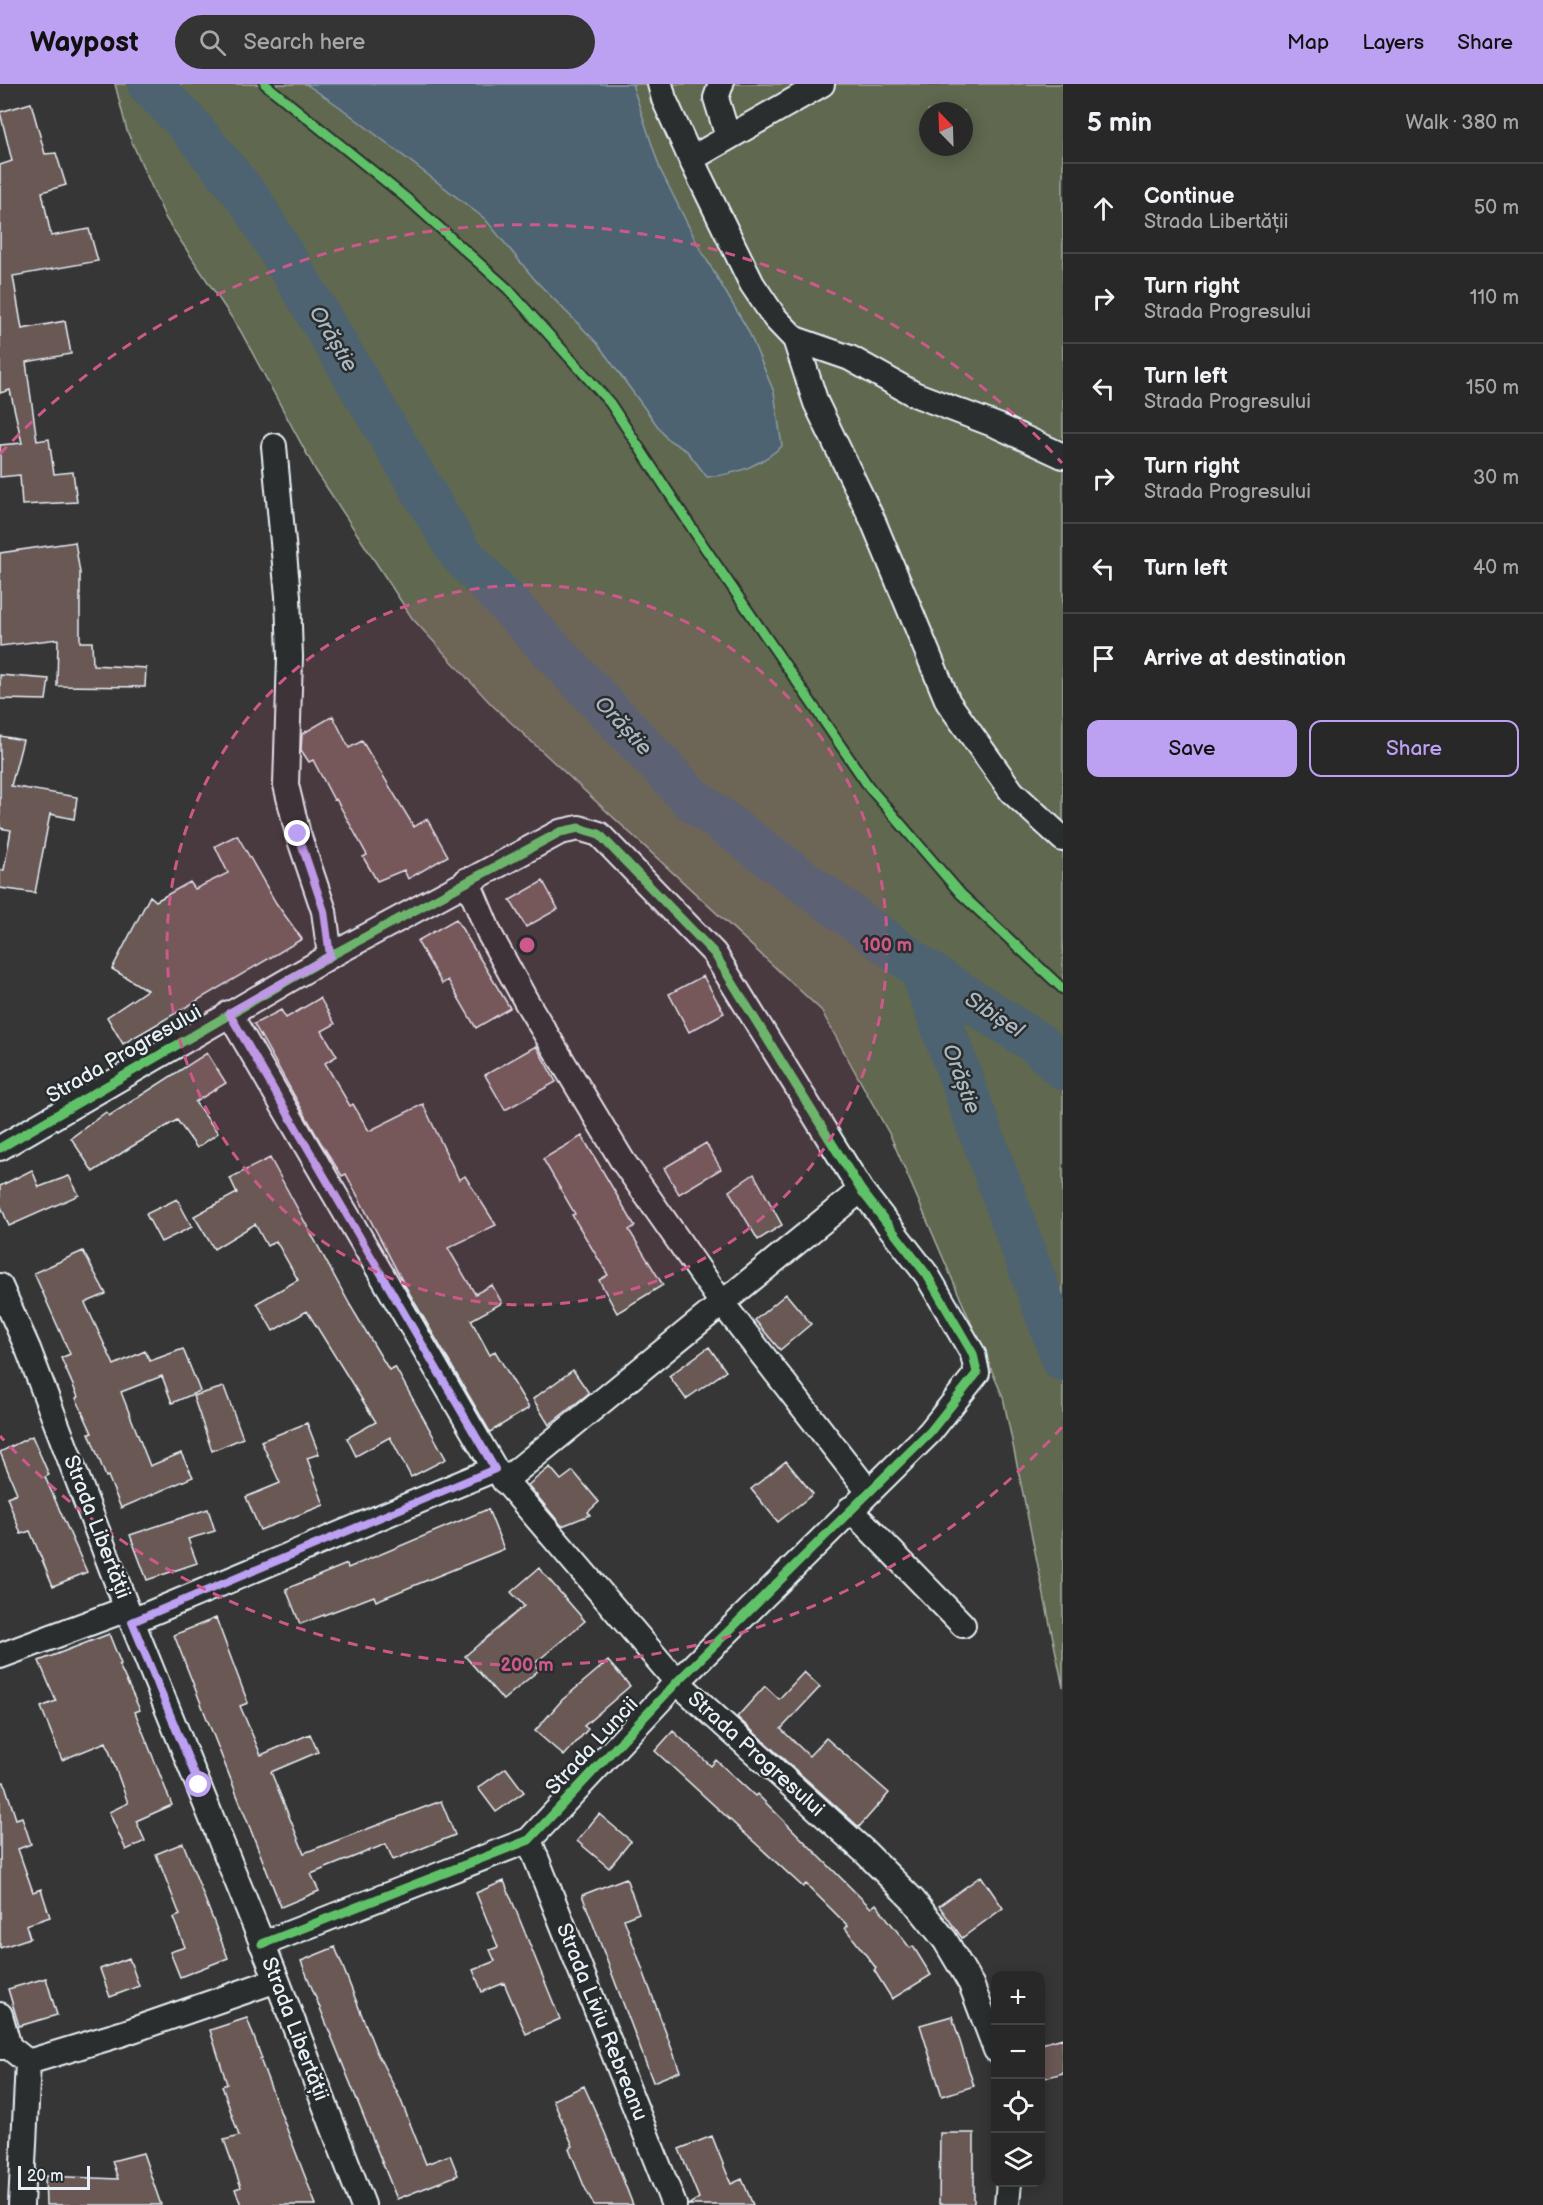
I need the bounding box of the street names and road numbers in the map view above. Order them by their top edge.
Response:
street label: Strada Progresului [42,999,206,1109]
street label: Strada Libertății [58,1452,136,1602]
street label: Strada Progresului [683,1686,829,1822]
street label: Strada Luncii [540,1692,644,1800]
street label: Strada Liviu Rebreanu [551,1920,653,2124]
street label: Strada Libertății [256,1954,334,2104]

